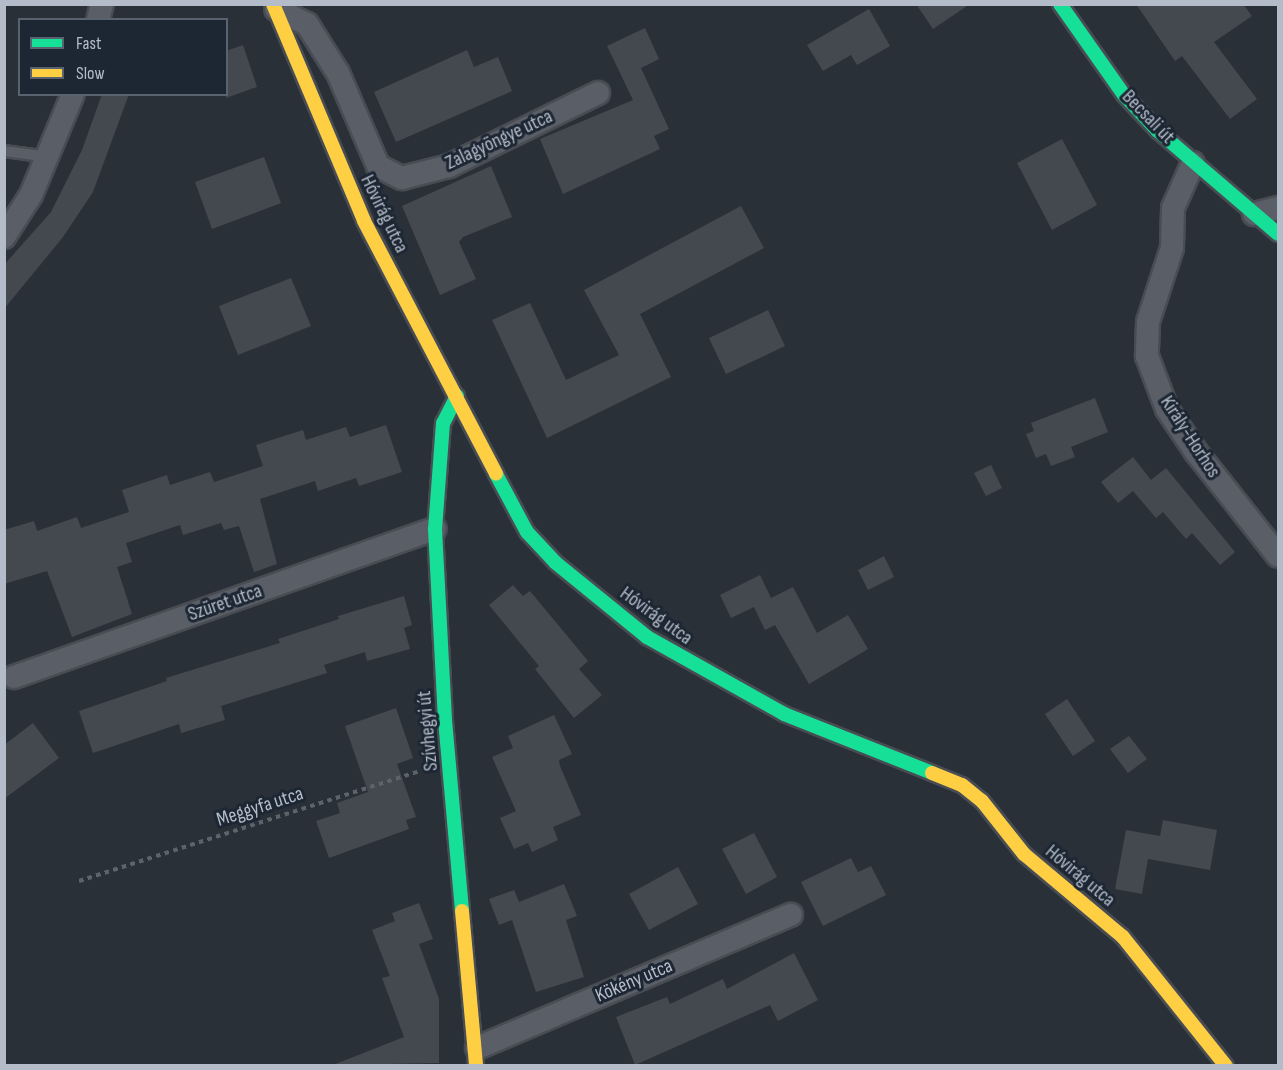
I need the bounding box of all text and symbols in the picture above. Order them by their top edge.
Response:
legend [18,18,228,96]
text: Fast [76,33,101,54]
text: Slow [76,63,105,84]
street label: Becsali út [1117,85,1179,149]
street label: Zalagyöngye utca [442,105,556,175]
street label: Hóvirág utca [355,171,413,257]
street label: Király-Horhos [1155,392,1225,482]
street label: Szüret utca [185,579,265,627]
street label: Hóvirág utca [615,582,697,650]
street label: Szívhegyi út [413,690,443,772]
street label: Meggyfa utca [214,782,306,832]
street label: Hóvirág utca [1040,840,1120,912]
street label: Kökény utca [592,954,676,1008]

